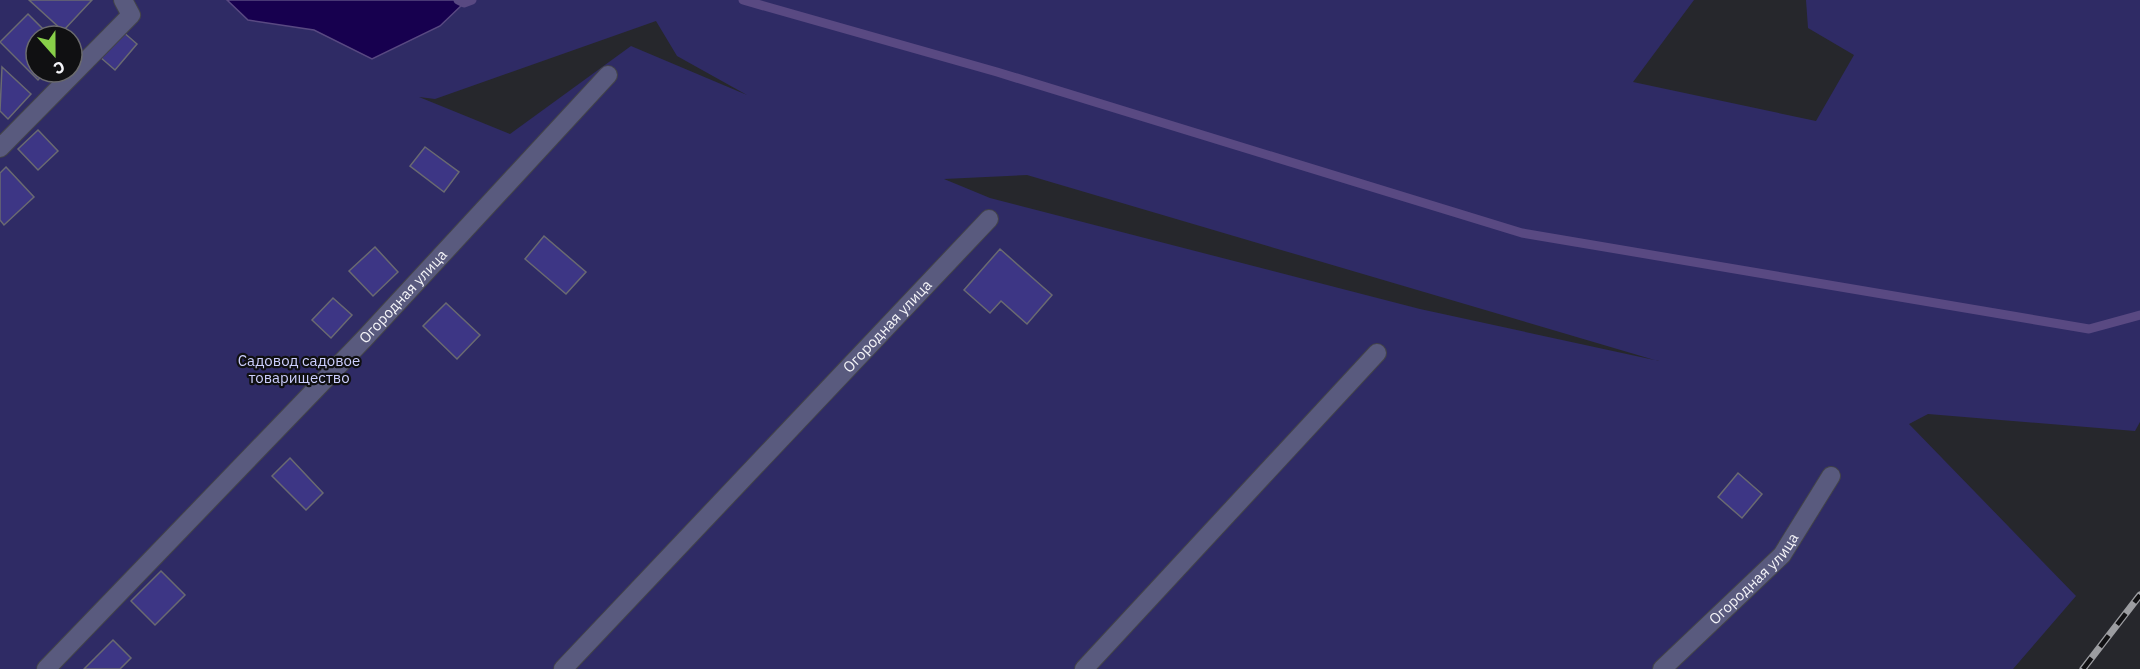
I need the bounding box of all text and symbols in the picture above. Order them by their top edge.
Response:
north arrow [24,24,84,84]
text: С [51,57,68,79]
street label: Огородная улица [355,245,451,347]
street label: Огородная улица [839,275,936,376]
park label: Садовод садовое товарищество [238,351,360,387]
street label: Огородная улица [1705,529,1802,628]

